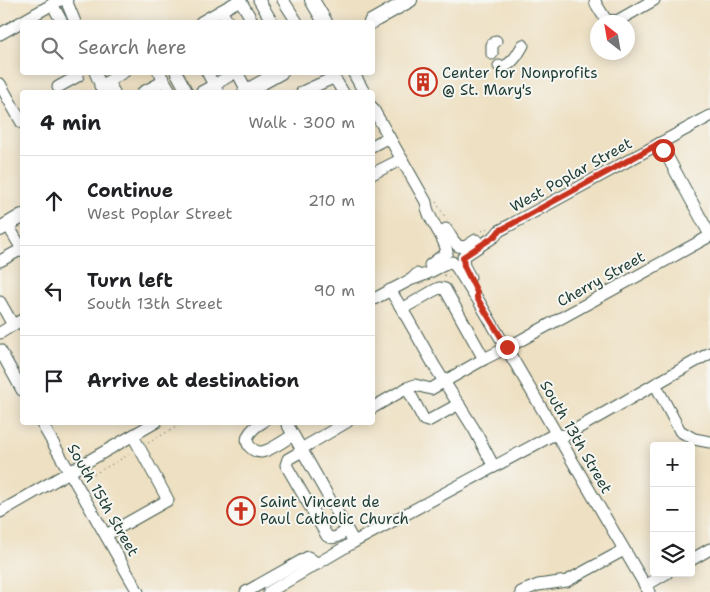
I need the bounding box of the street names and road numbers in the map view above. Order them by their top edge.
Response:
street label: West Poplar Street [506,133,636,217]
street label: Cherry Street [554,247,648,311]
street label: South 13th Street [535,377,617,497]
street label: South 15th Street [63,440,143,560]

